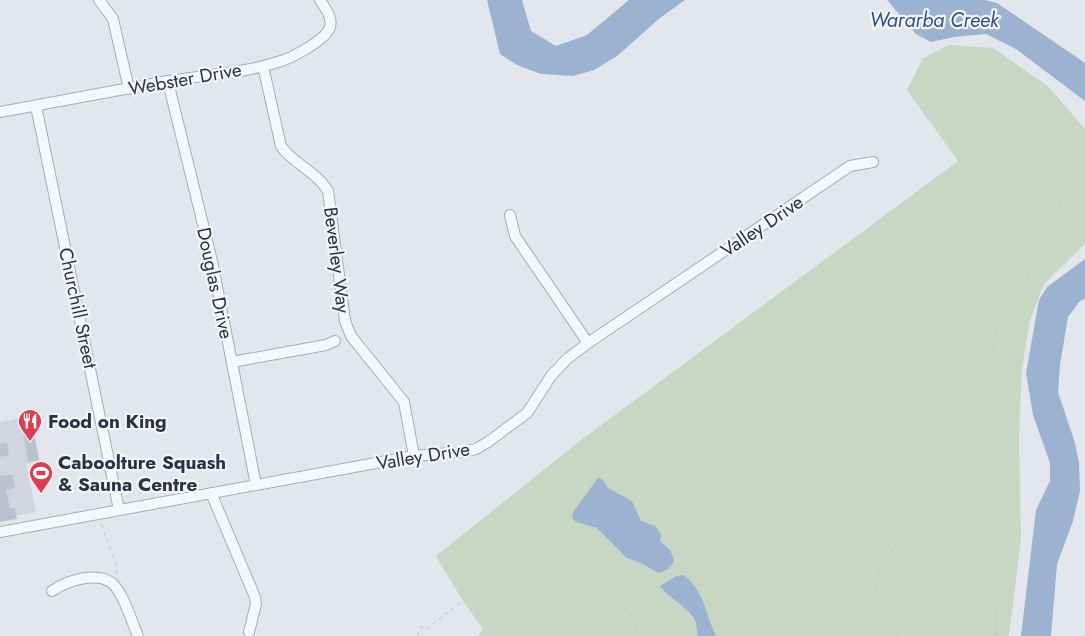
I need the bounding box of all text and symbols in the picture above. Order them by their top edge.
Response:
water label: Wararba Creek [870,6,1000,35]
street label: Webster Drive [126,56,244,102]
street label: Valley Drive [715,188,809,264]
street label: Beverley Way [317,205,357,315]
street label: Douglas Drive [190,225,240,341]
street label: Churchill Street [52,245,104,371]
restaurant icon: Food on King [17,408,43,442]
place label: Food on King [48,408,167,435]
street label: Valley Drive [374,435,472,477]
place label: Caboolture Squash & Sauna Centre [58,449,226,498]
sports icon: Caboolture Squash & Sauna Centre [28,460,54,494]

